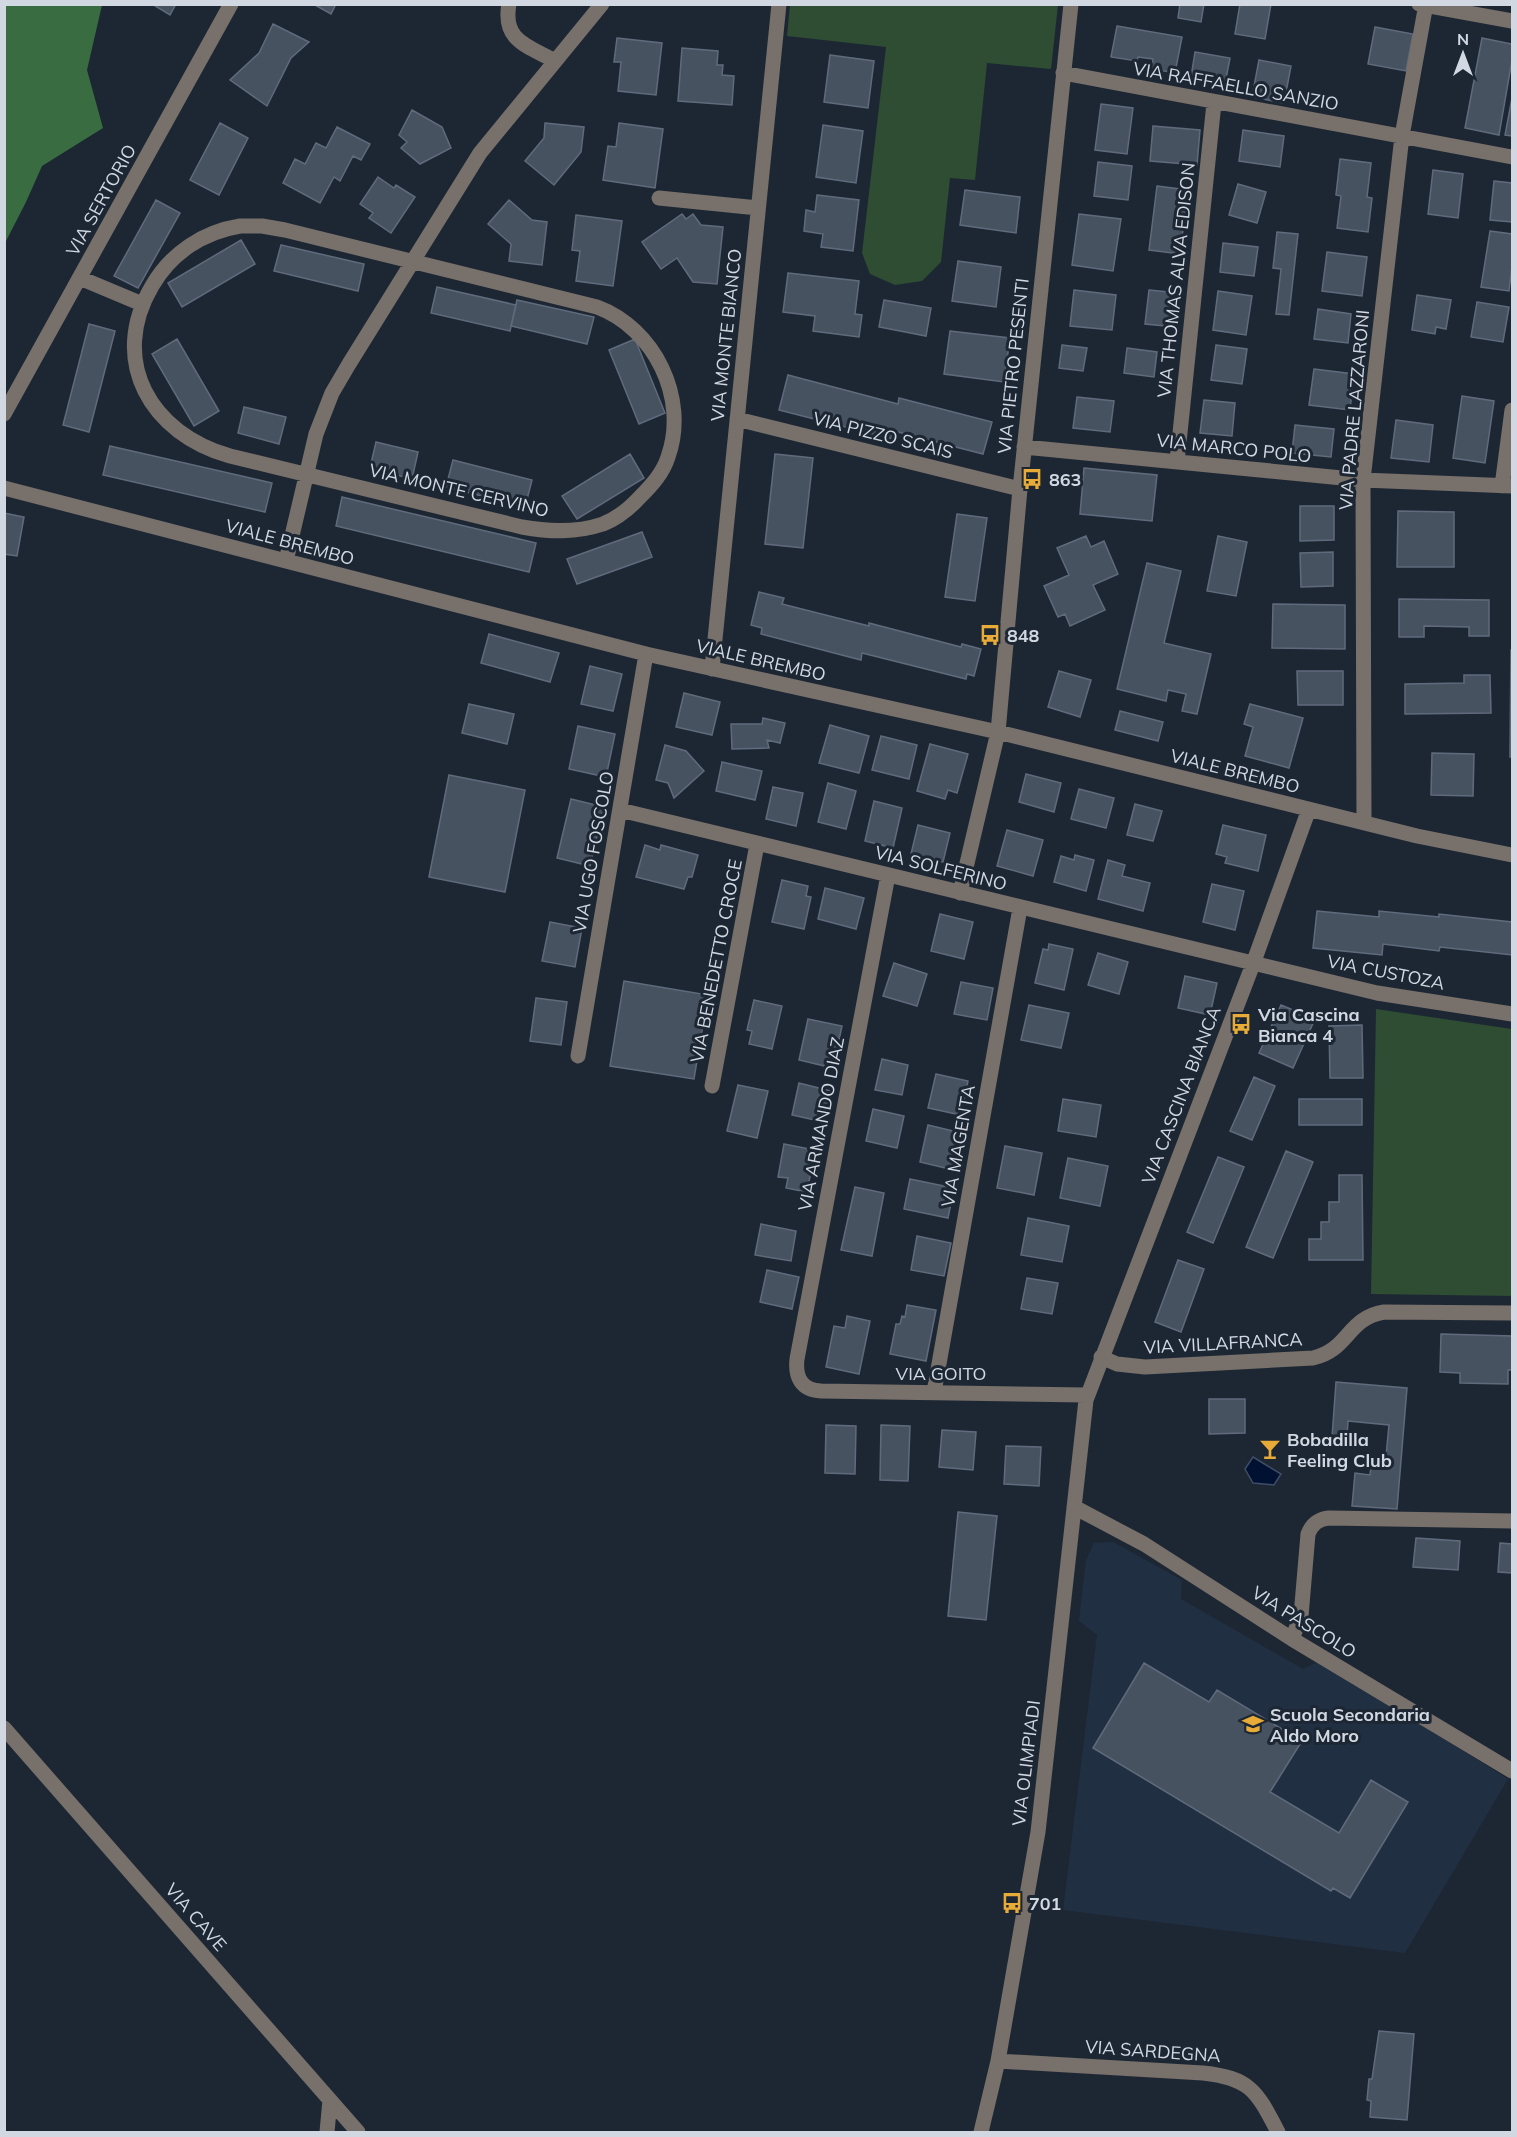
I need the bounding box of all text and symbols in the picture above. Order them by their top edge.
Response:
north arrow [1433,24,1493,84]
text: N [1457,29,1469,49]
street label: VIA RAFFAELLO SANZIO [1131,57,1341,115]
street label: VIA SERTORIO [61,140,141,260]
street label: VIA THOMAS ALVA EDISON [1152,161,1200,399]
street label: VIA MONTE BIANCO [705,248,747,422]
street label: VIA PIETRO PESENTI [992,277,1034,455]
street label: VIA PADRE LAZZARONI [1334,309,1374,511]
street label: VIA PIZZO SCAIS [811,406,955,464]
street label: VIA MARCO POLO [1156,428,1312,468]
street label: VIA MONTE CERVINO [367,458,551,522]
bus stop icon: 863 [1020,467,1044,491]
place label: 863 [1049,468,1081,491]
street label: VIALE BREMBO [223,514,357,570]
bus stop icon: 848 [978,623,1002,647]
place label: 848 [1007,624,1040,647]
street label: VIALE BREMBO [694,634,828,686]
street label: VIALE BREMBO [1168,744,1302,798]
street label: VIA UGO FOSCOLO [567,769,619,935]
street label: VIA SOLFERINO [873,840,1009,896]
street label: VIA BENEDETTO CROCE [685,857,747,1065]
street label: VIA CUSTOZA [1325,949,1447,995]
street label: VIA CASCINA BIANCA [1136,1003,1226,1187]
place label: Via Cascina Bianca 4 [1257,1003,1360,1047]
bus stop icon: Via Cascina Bianca 4 [1229,1012,1253,1036]
street label: VIA ARMANDO DIAZ [793,1035,849,1213]
street label: VIA MAGENTA [936,1083,980,1209]
street label: VIA VILLAFRANCA [1143,1327,1303,1359]
street label: VIA GOITO [896,1362,986,1385]
place label: Bobadilla Feeling Club [1287,1428,1392,1472]
bar icon: Bobadilla Feeling Club [1258,1437,1282,1461]
street label: VIA PASCOLO [1248,1581,1360,1663]
street label: VIA OLIMPIADI [1007,1699,1045,1827]
place label: Scuola Secondaria Aldo Moro [1270,1703,1430,1747]
school or university icon: Scuola Secondaria Aldo Moro [1241,1712,1265,1736]
street label: VIA CAVE [160,1878,232,1956]
bus stop icon: 701 [1000,1891,1024,1915]
place label: 701 [1029,1892,1061,1915]
street label: VIA SARDEGNA [1084,2035,1222,2067]

